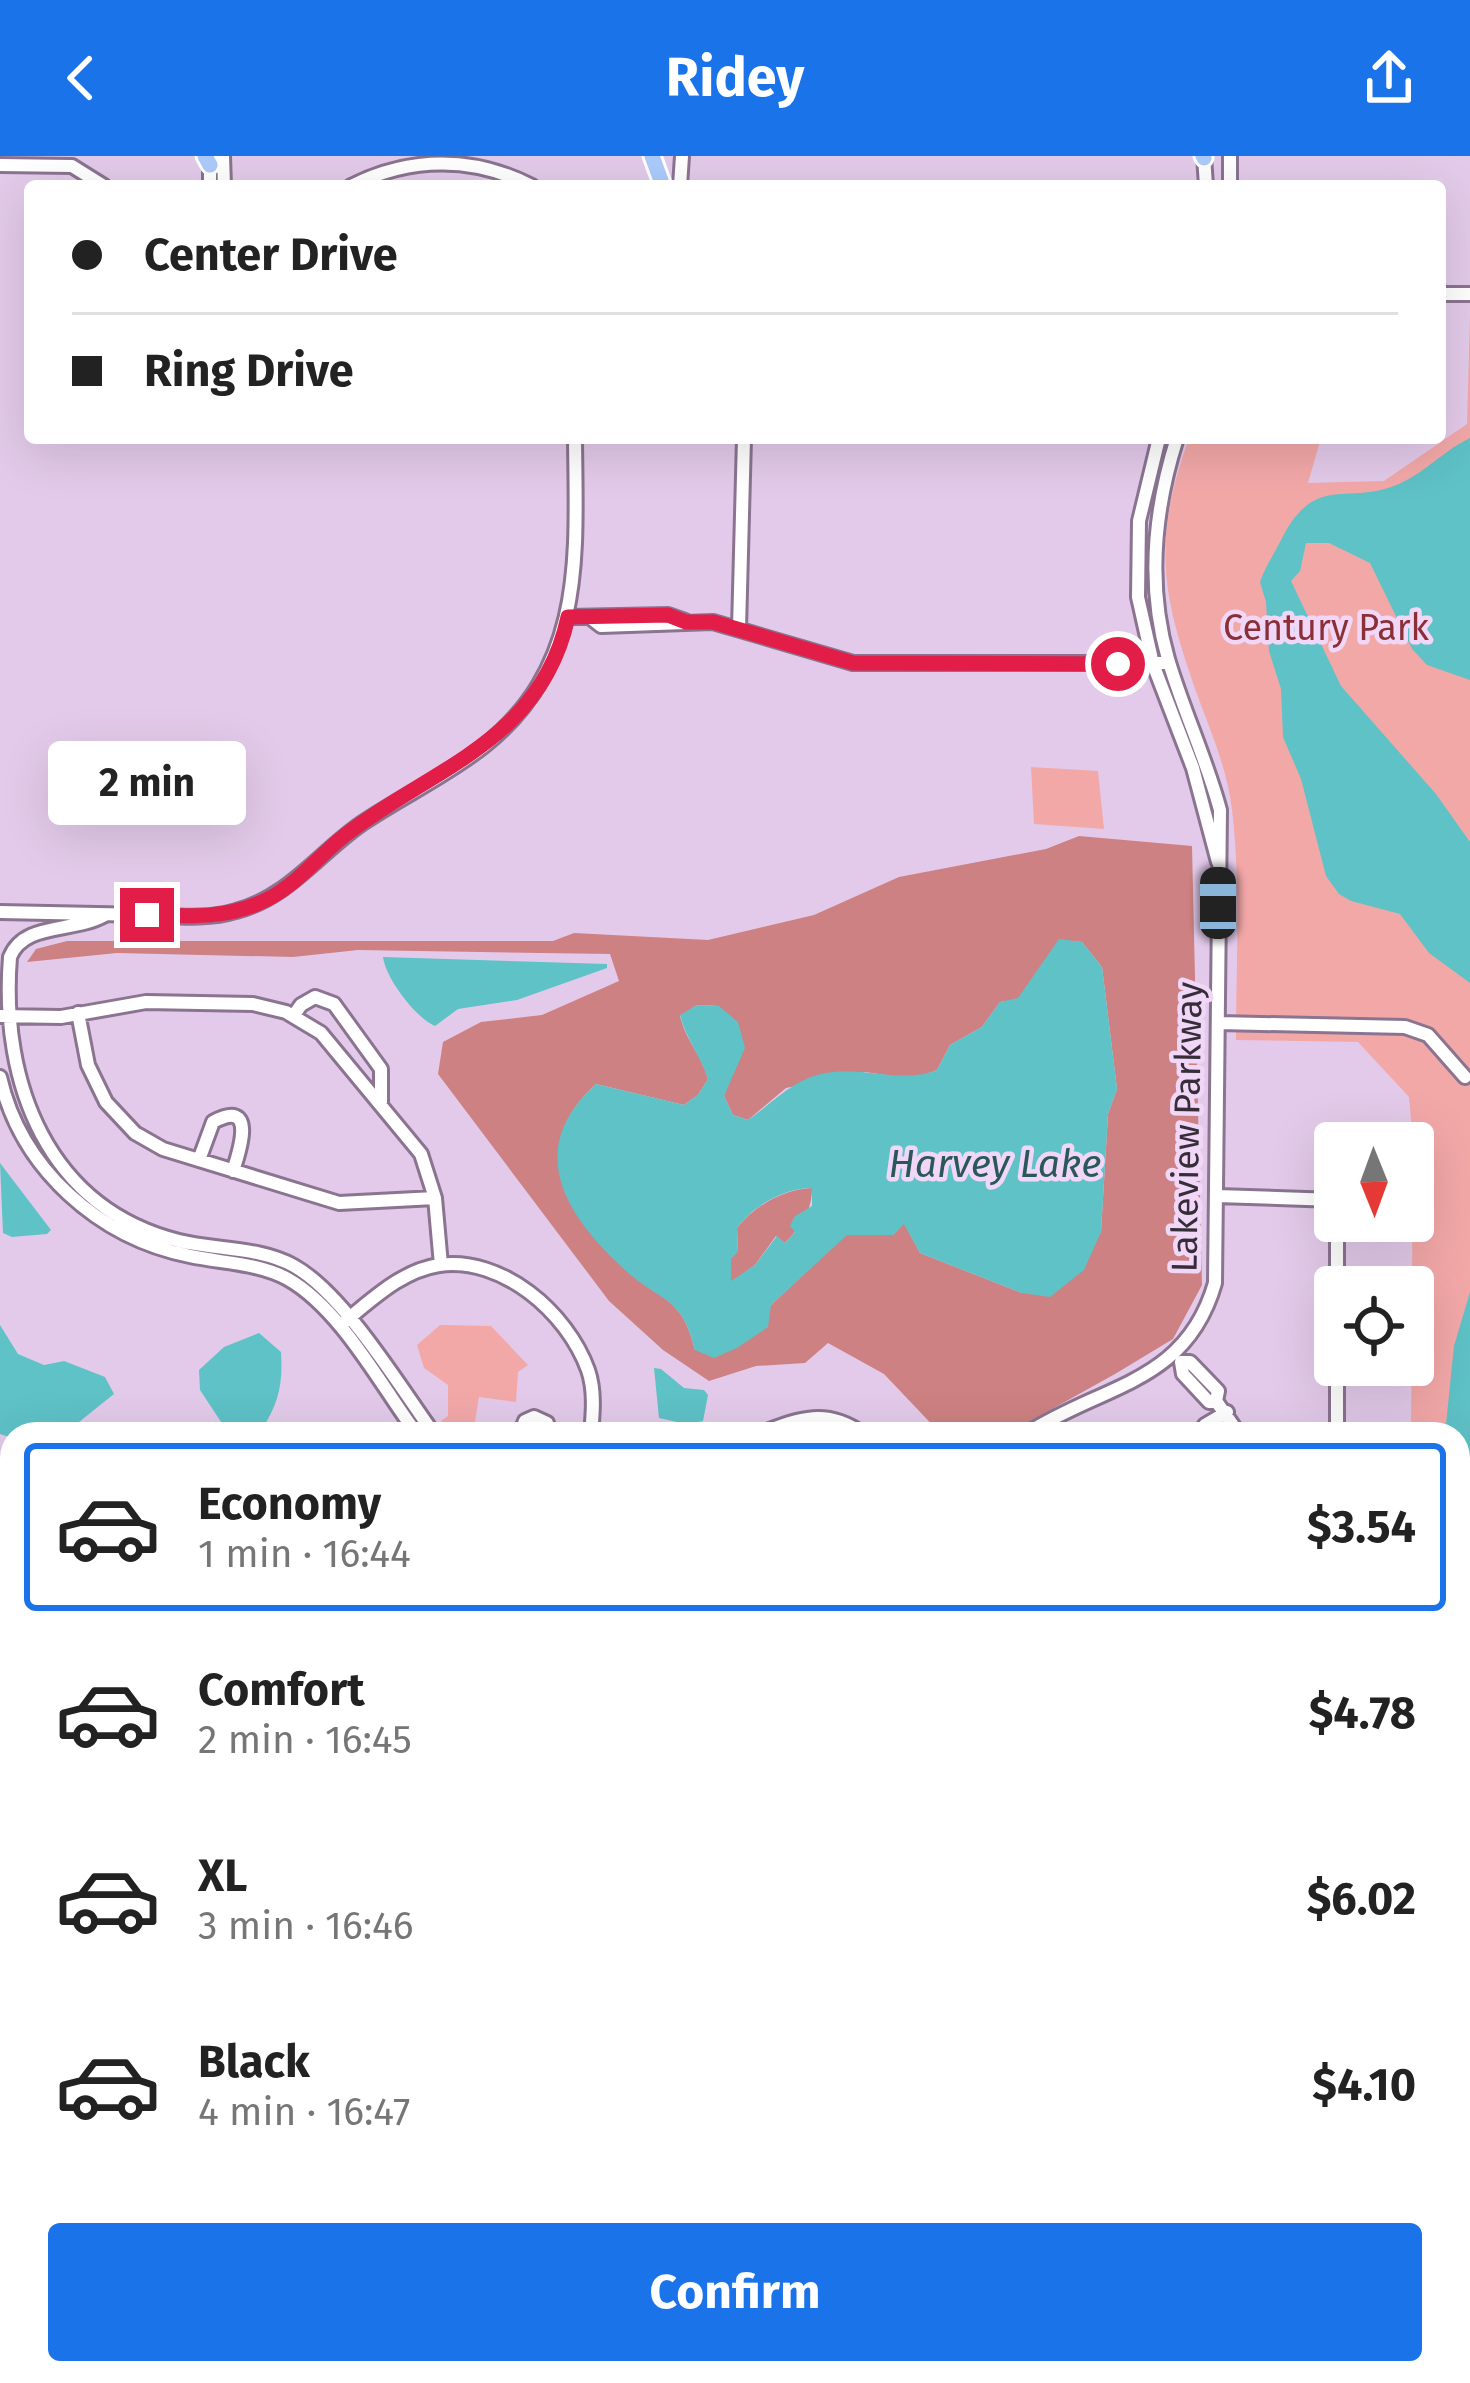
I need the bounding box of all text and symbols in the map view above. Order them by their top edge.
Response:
icon: back [48,45,114,111]
icon: share [1356,45,1422,111]
text: Ridey [666,46,804,110]
text: Center Drive [144,228,398,282]
text: Ring Drive [144,344,353,398]
park label: Century Park [1223,606,1430,650]
route start [1091,637,1145,691]
callout: 2 min [48,741,246,825]
text: 2 min [99,760,195,806]
car [1200,867,1236,939]
route end [120,888,174,942]
street label: Lakeview Parkway [1162,981,1212,1273]
north arrow [1314,1122,1434,1242]
map controls [1314,1122,1434,1386]
water label: Harvey Lake [889,1141,1101,1187]
button: locate [1314,1266,1434,1386]
icon: car [54,1473,162,1581]
text: Economy [198,1477,381,1531]
text: $3.54 [1307,1500,1416,1554]
text: 1 min · 16:44 [198,1531,411,1577]
icon: car [54,1659,162,1767]
text: Comfort [198,1663,365,1717]
text: $4.78 [1309,1686,1416,1740]
text: 2 min · 16:45 [198,1717,412,1763]
icon: car [54,1845,162,1953]
text: XL [198,1849,247,1903]
text: $6.02 [1307,1872,1416,1926]
text: 3 min · 16:46 [198,1903,413,1949]
icon: car [54,2031,162,2139]
text: Black [198,2035,310,2089]
text: $4.10 [1312,2058,1416,2112]
text: 4 min · 16:47 [198,2089,410,2135]
button: Confirm [48,2223,1422,2361]

